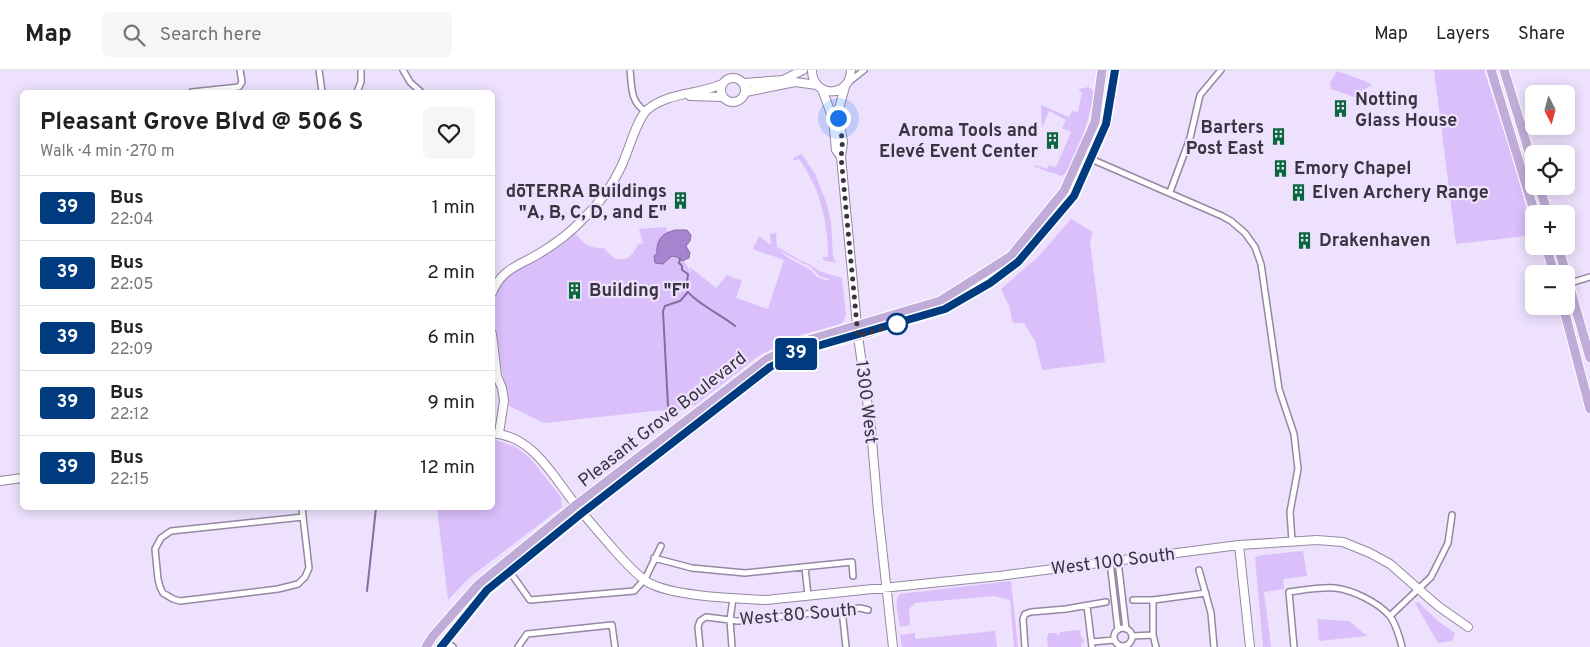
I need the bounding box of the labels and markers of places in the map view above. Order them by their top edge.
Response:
place label: Notting Glass House [1355,89,1457,133]
building icon: Notting Glass House [1331,99,1351,119]
place label: Barters Post East [1186,117,1264,161]
place label: Aroma Tools and Elevé Event Center [879,120,1038,164]
building icon: Barters Post East [1268,127,1288,147]
building icon: Aroma Tools and Elevé Event Center [1042,130,1062,150]
building icon: Emory Chapel [1270,158,1290,178]
place label: Emory Chapel [1294,158,1411,181]
place label: dōTERRA Buildings "A, B, C, D, and E" [506,181,667,225]
building icon: Elven Archery Range [1288,182,1308,202]
place label: Elven Archery Range [1312,182,1489,205]
building icon: dōTERRA Buildings "A, B, C, D, and E" [671,191,691,211]
building icon: Drakenhaven [1295,230,1315,250]
place label: Drakenhaven [1319,230,1431,253]
building icon: Building "F" [565,280,585,300]
place label: Building "F" [589,280,690,303]
unlabelled marker [886,313,908,335]

